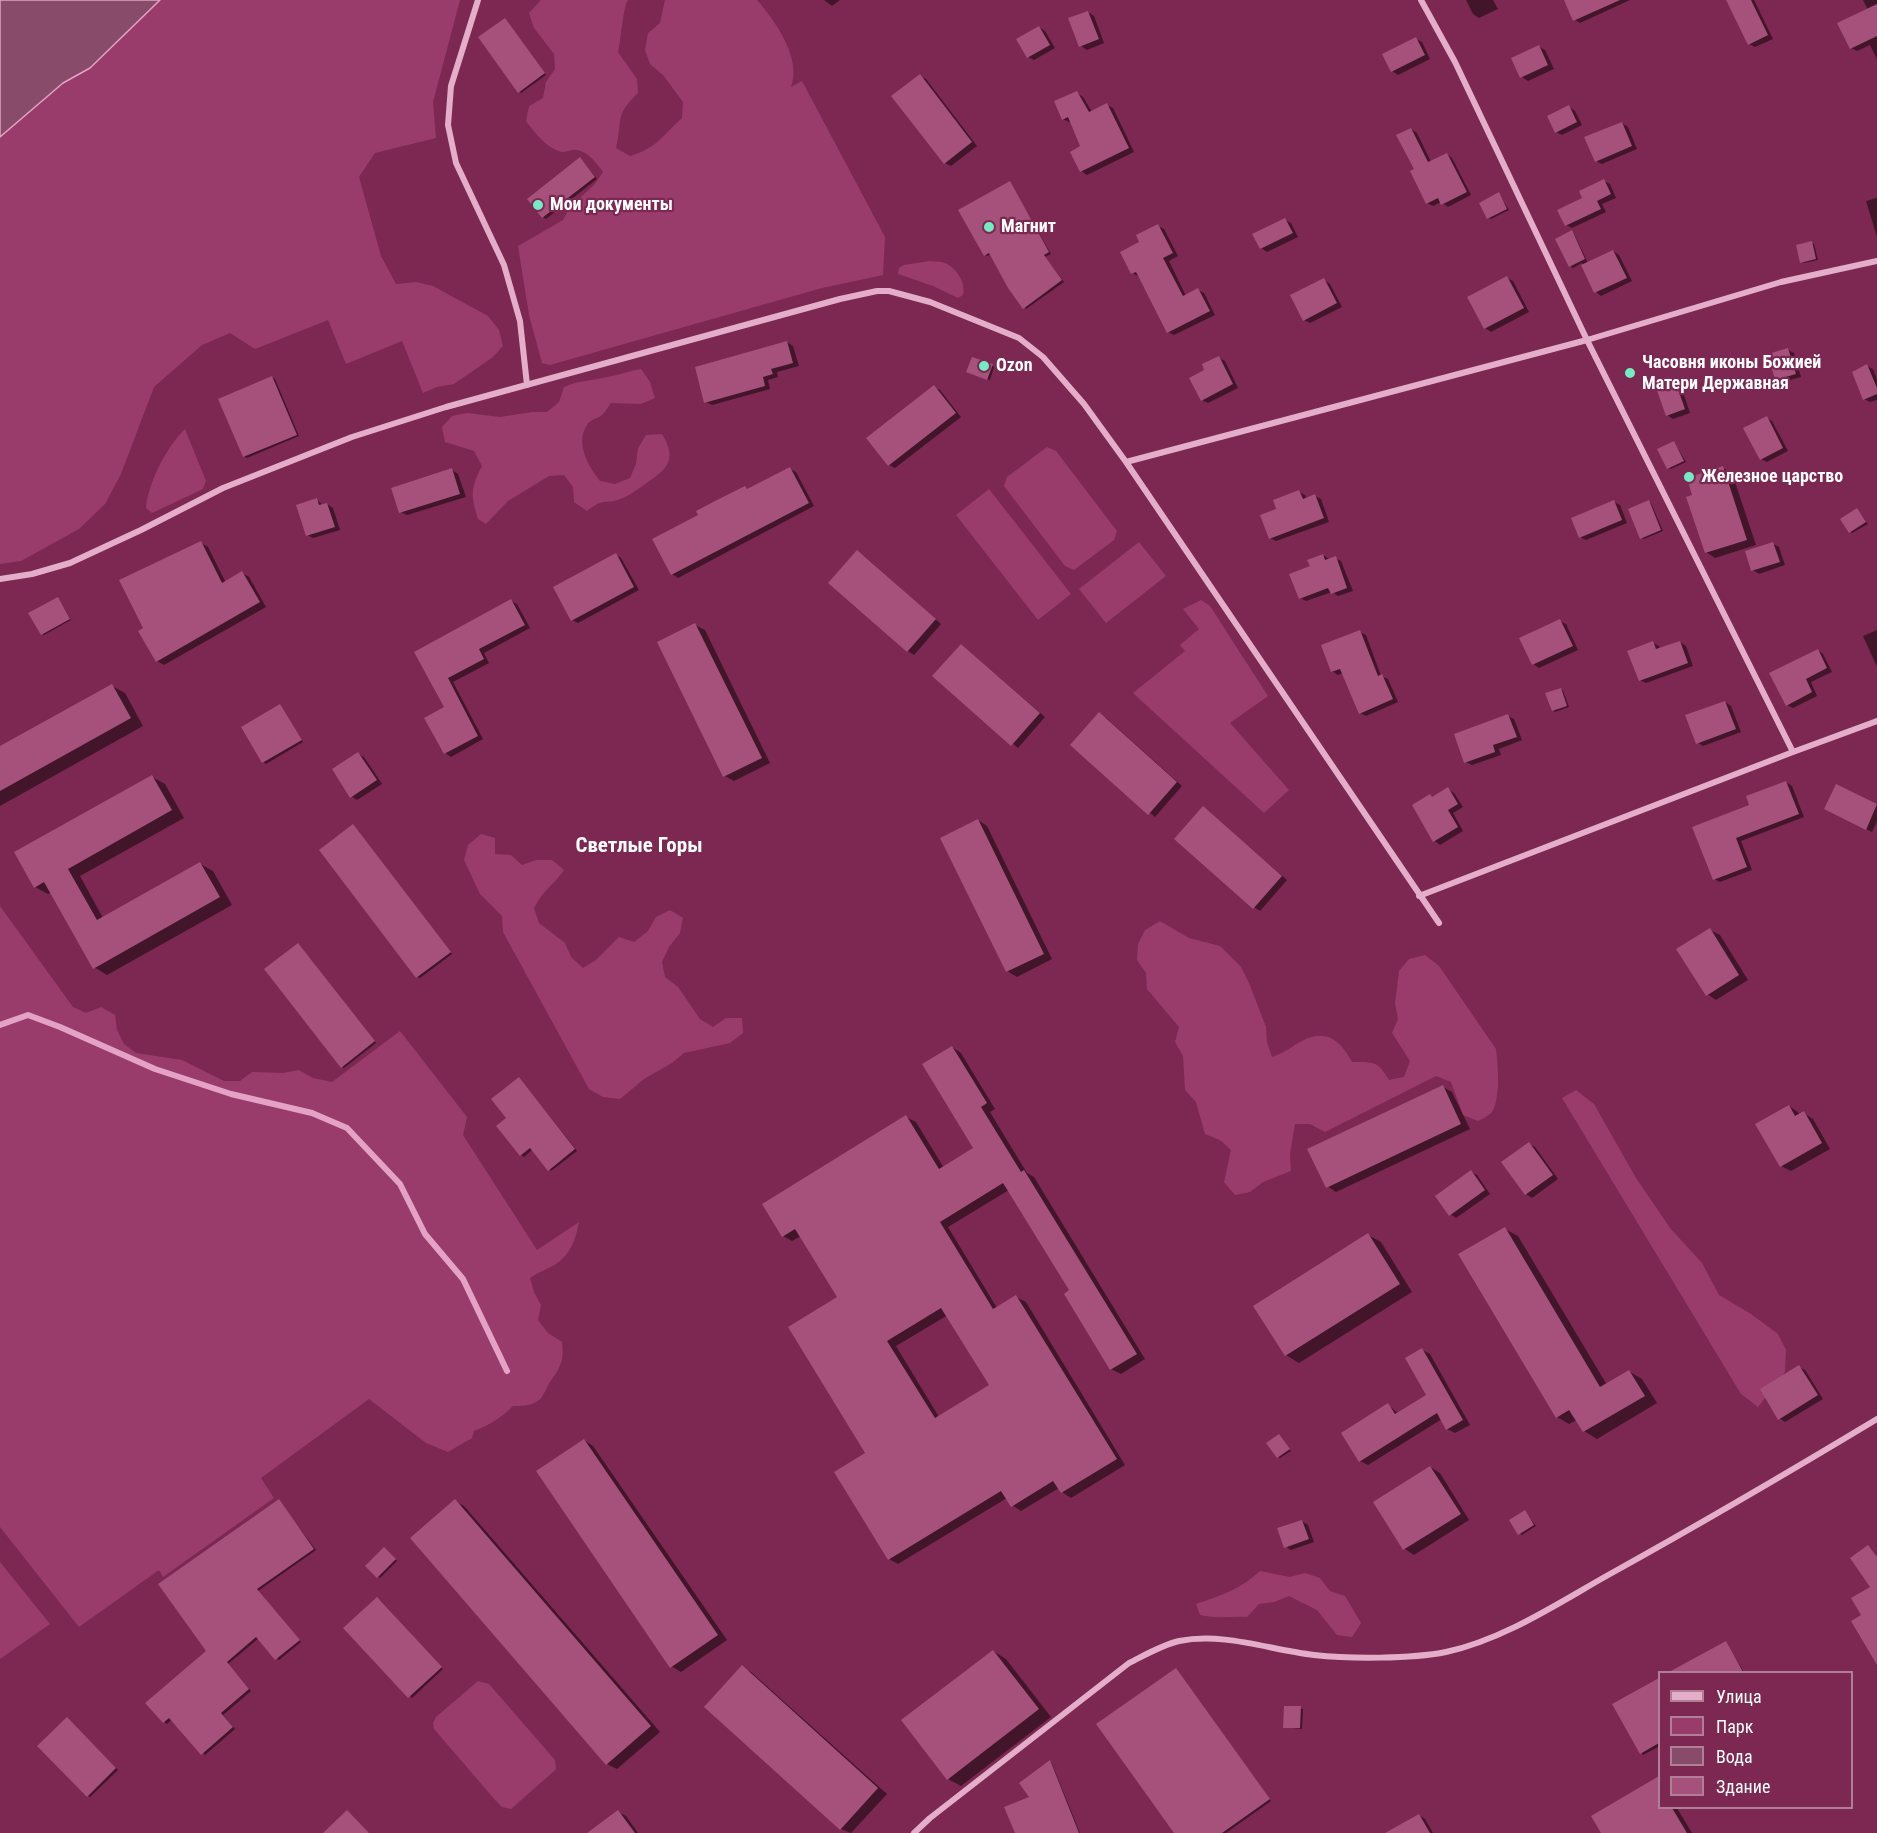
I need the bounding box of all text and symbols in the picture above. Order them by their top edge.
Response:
place label: Мои документы [550,194,673,216]
marker: Мои документы [531,198,545,212]
place label: Магнит [1001,216,1056,238]
marker: Магнит [982,220,996,234]
place label: Часовня иконы Божией Матери Державная [1642,352,1821,394]
place label: Ozon [996,355,1033,377]
marker: Ozon [977,359,991,373]
marker: Часовня иконы Божией Матери Державная [1623,366,1637,380]
place label: Железное царство [1701,466,1843,488]
marker: Железное царство [1682,470,1696,484]
district label: Светлые Горы [575,834,703,860]
legend [1658,1671,1853,1809]
text: Улица [1716,1686,1762,1707]
text: Парк [1716,1716,1753,1737]
text: Вода [1716,1746,1753,1767]
text: Здание [1716,1776,1770,1797]

